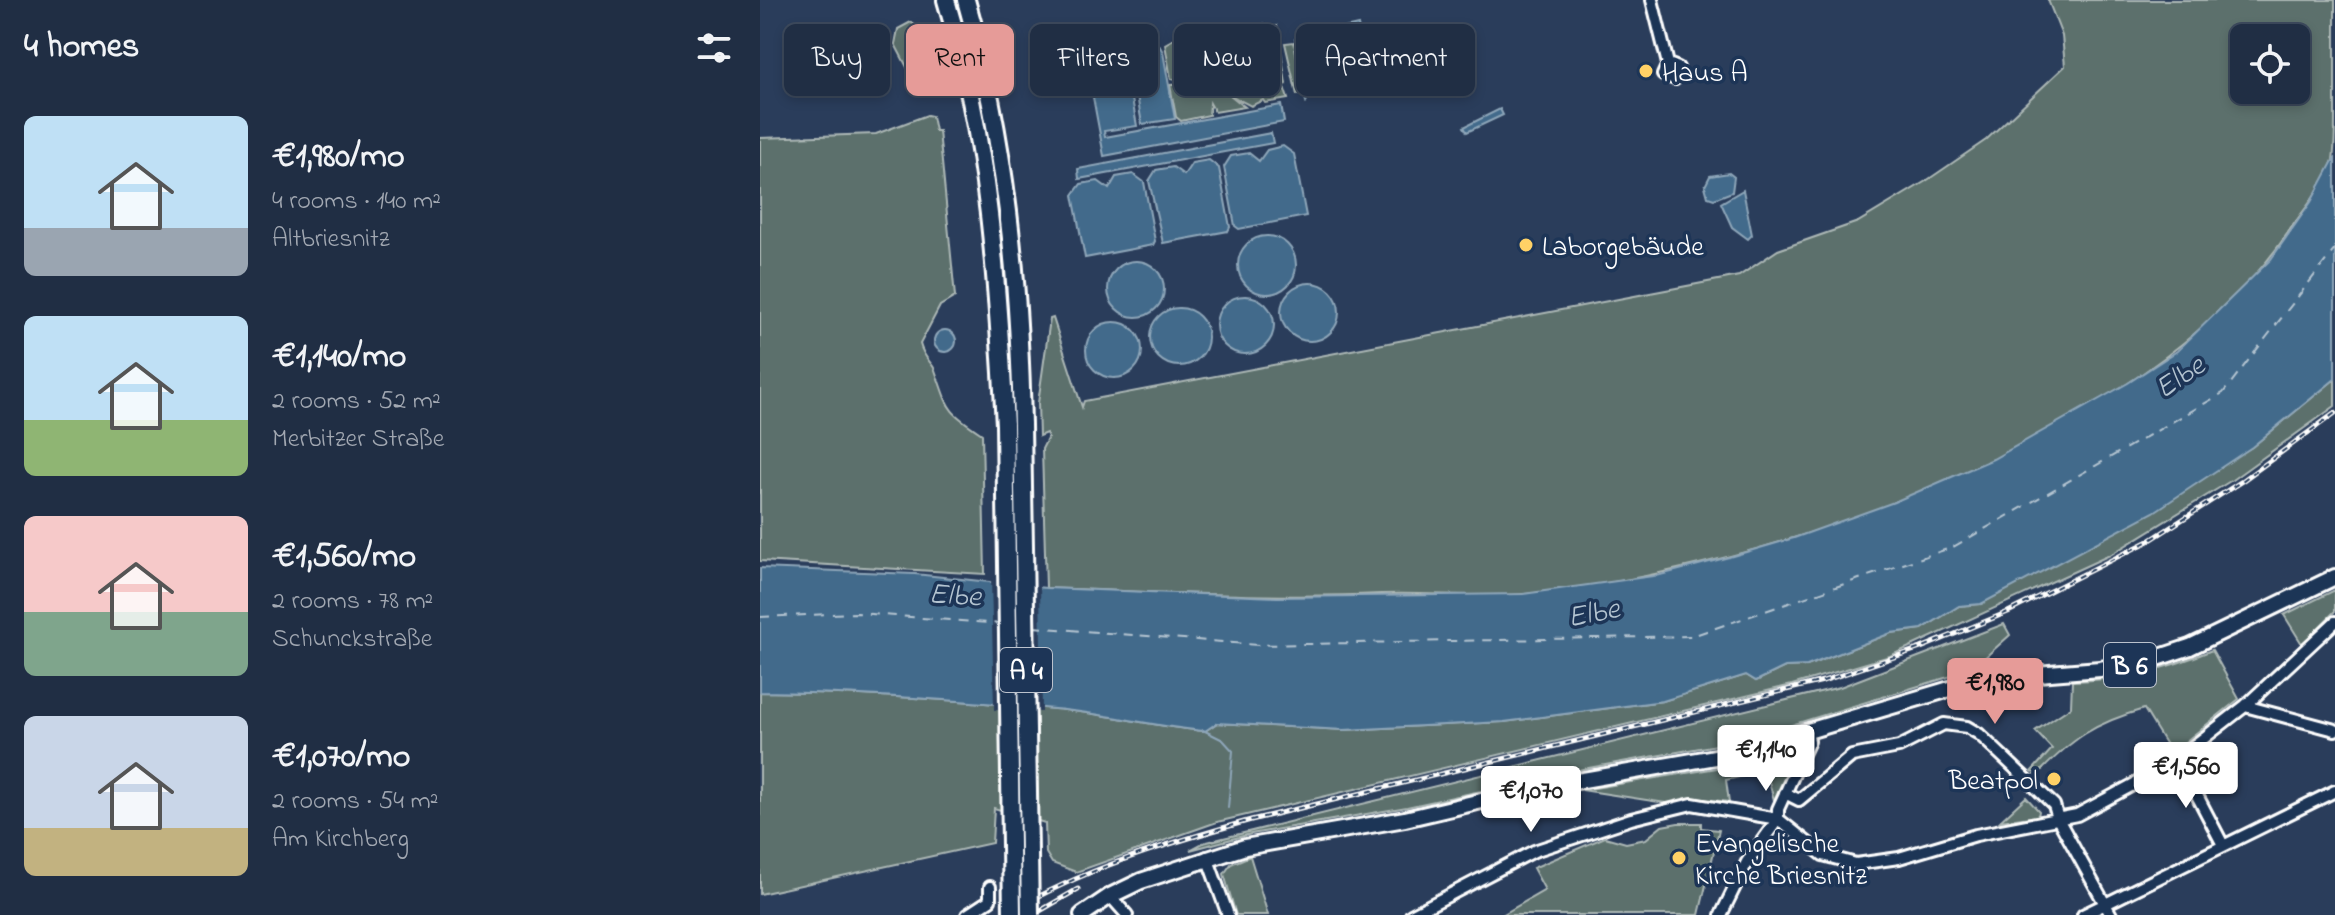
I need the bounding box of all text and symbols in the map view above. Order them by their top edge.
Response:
text: 4 homes [24,23,139,73]
chip: Buy [784,24,890,96]
chip: Rent [906,24,1014,96]
chip: Filters [1030,24,1158,96]
chip: New [1174,24,1280,96]
chip: Apartment [1296,24,1475,96]
map controls [2230,24,2310,104]
button: locate [2230,24,2310,104]
icon: filters [692,26,736,70]
place label: Haus A [1662,54,1748,95]
marker: Haus A [1637,62,1655,80]
text: €1,980/mo [272,133,405,183]
icon: home [88,148,184,244]
text: 4 rooms · 140 m² [272,183,441,221]
text: Altbriesnitz [272,221,390,259]
place label: Laborgebäude [1542,228,1704,269]
marker: Laborgebäude [1517,236,1535,254]
text: €1,140/mo [272,333,406,383]
water label: Elbe [2147,345,2216,411]
icon: home [88,348,184,444]
text: 2 rooms · 52 m² [272,383,441,421]
text: Merbitzer Straße [272,421,445,459]
text: €1,560/mo [272,533,416,583]
icon: home [88,548,184,644]
water label: Elbe [927,573,984,621]
text: 2 rooms · 78 m² [272,583,433,621]
water label: Elbe [1564,588,1625,642]
text: Schunckstraße [272,621,432,659]
road number: B 6 [2104,643,2156,687]
road number: A 4 [1000,648,1052,692]
pin: €1,980 [1930,658,2060,726]
text: €1,980 [1965,665,2025,703]
pin: €1,140 [1701,725,1831,793]
text: €1,140 [1735,732,1797,770]
text: €1,070/mo [272,733,410,783]
pin: €1,560 [2121,742,2251,810]
icon: home [88,748,184,844]
text: €1,560 [2152,749,2220,787]
place label: Beatpol [1947,762,2038,803]
pin: €1,070 [1466,766,1596,834]
marker: Beatpol [2045,770,2063,788]
text: €1,070 [1499,773,1563,811]
text: 2 rooms · 54 m² [272,783,438,821]
text: Am Kirchberg [272,821,409,859]
place label: Evangelische Kirche Briesnitz [1695,825,1867,898]
marker: Evangelische Kirche Briesnitz [1670,849,1688,867]

